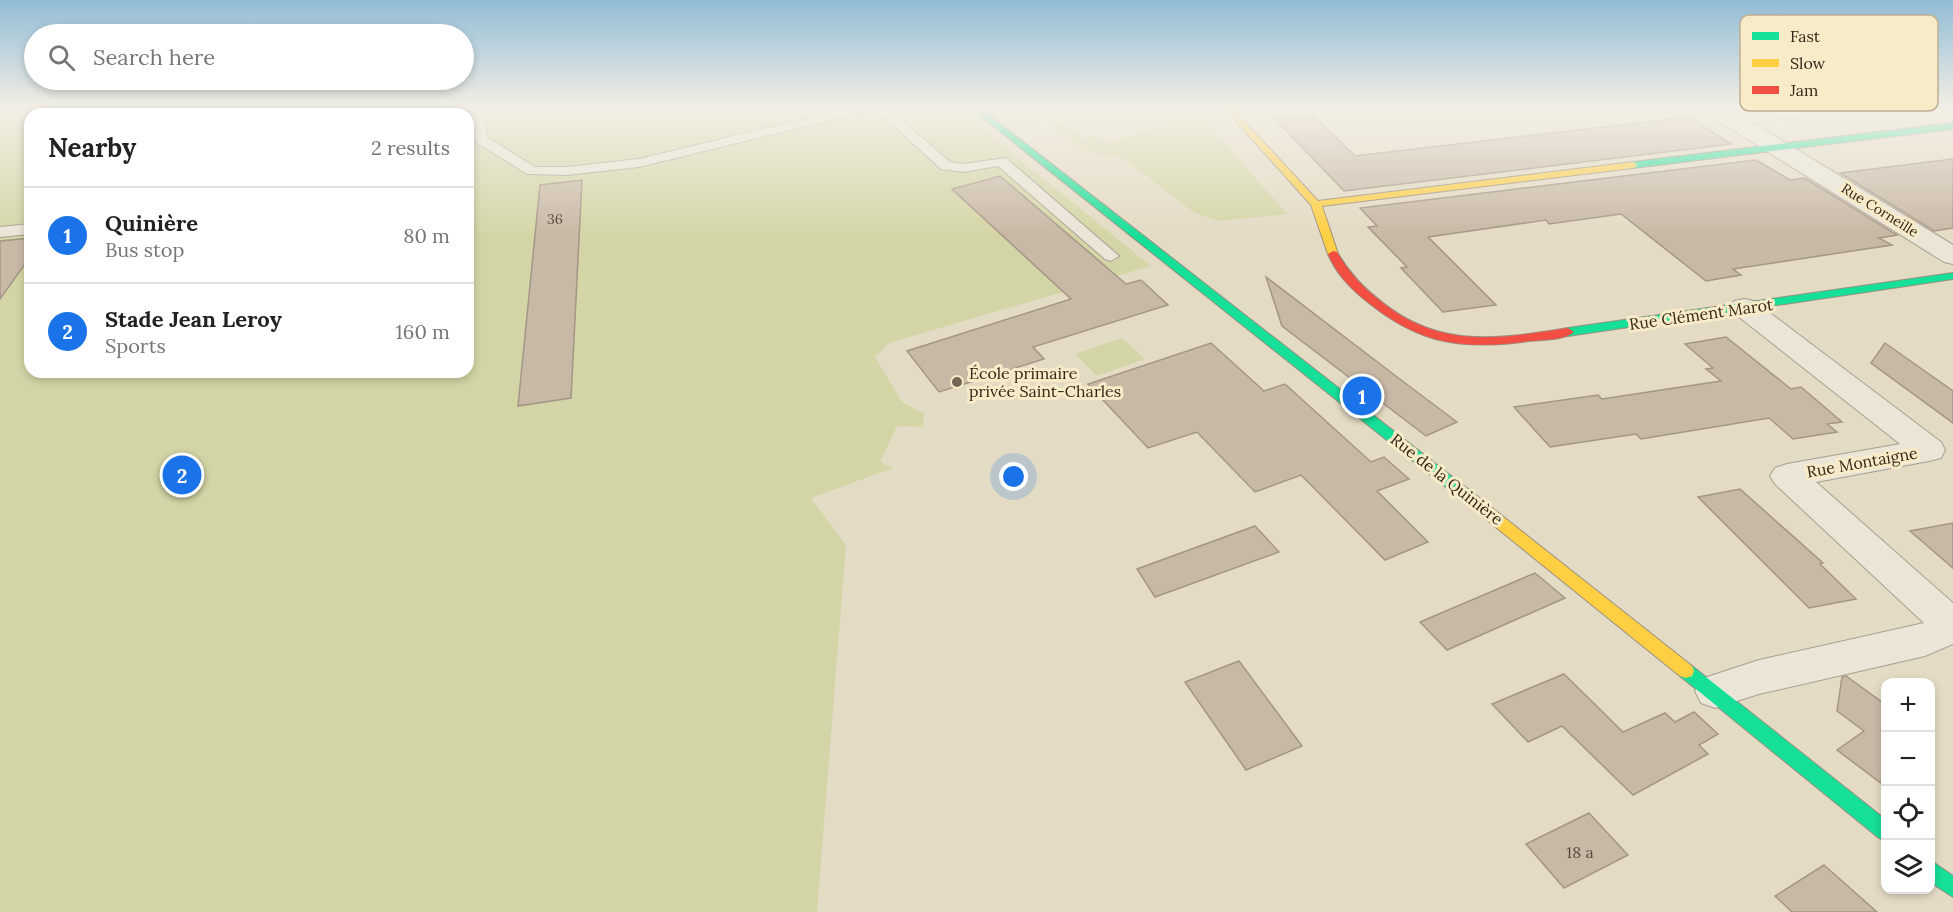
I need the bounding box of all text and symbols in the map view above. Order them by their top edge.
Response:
legend [1740,15,1938,111]
search box [24,24,474,90]
text: Fast [1790,26,1821,46]
icon: search [45,41,78,74]
text: Search here [93,43,215,71]
text: Slow [1790,53,1826,73]
text: Jam [1789,80,1818,100]
text: Nearby [48,131,136,164]
text: 2 results [371,135,450,160]
street label: Rue Corneille [1838,179,1922,241]
text: Quinière [105,209,198,237]
house number: 36 [547,210,563,228]
text: 1 [63,223,72,248]
text: 80 m [403,223,450,248]
text: Bus stop [105,237,184,262]
street label: Rue Clément Marot [1628,294,1775,334]
text: Stade Jean Leroy [105,305,282,333]
text: 2 [62,319,73,344]
text: 160 m [396,319,450,344]
text: Sports [105,333,166,358]
place label: École primaire privée Saint-Charles [969,363,1121,401]
pin: 1 [1342,374,1382,418]
marker: École primaire privée Saint-Charles [950,375,964,389]
street label: Rue de la Quinière [1387,429,1507,529]
street label: Rue Montaigne [1805,442,1919,482]
pin: 2 [162,452,201,498]
your location [999,462,1028,491]
map controls [1881,678,1935,894]
button: + [1881,678,1935,732]
button: − [1881,732,1935,786]
button: locate [1881,786,1935,840]
button: layers [1881,840,1935,894]
house number: 18 a [1566,842,1594,862]

